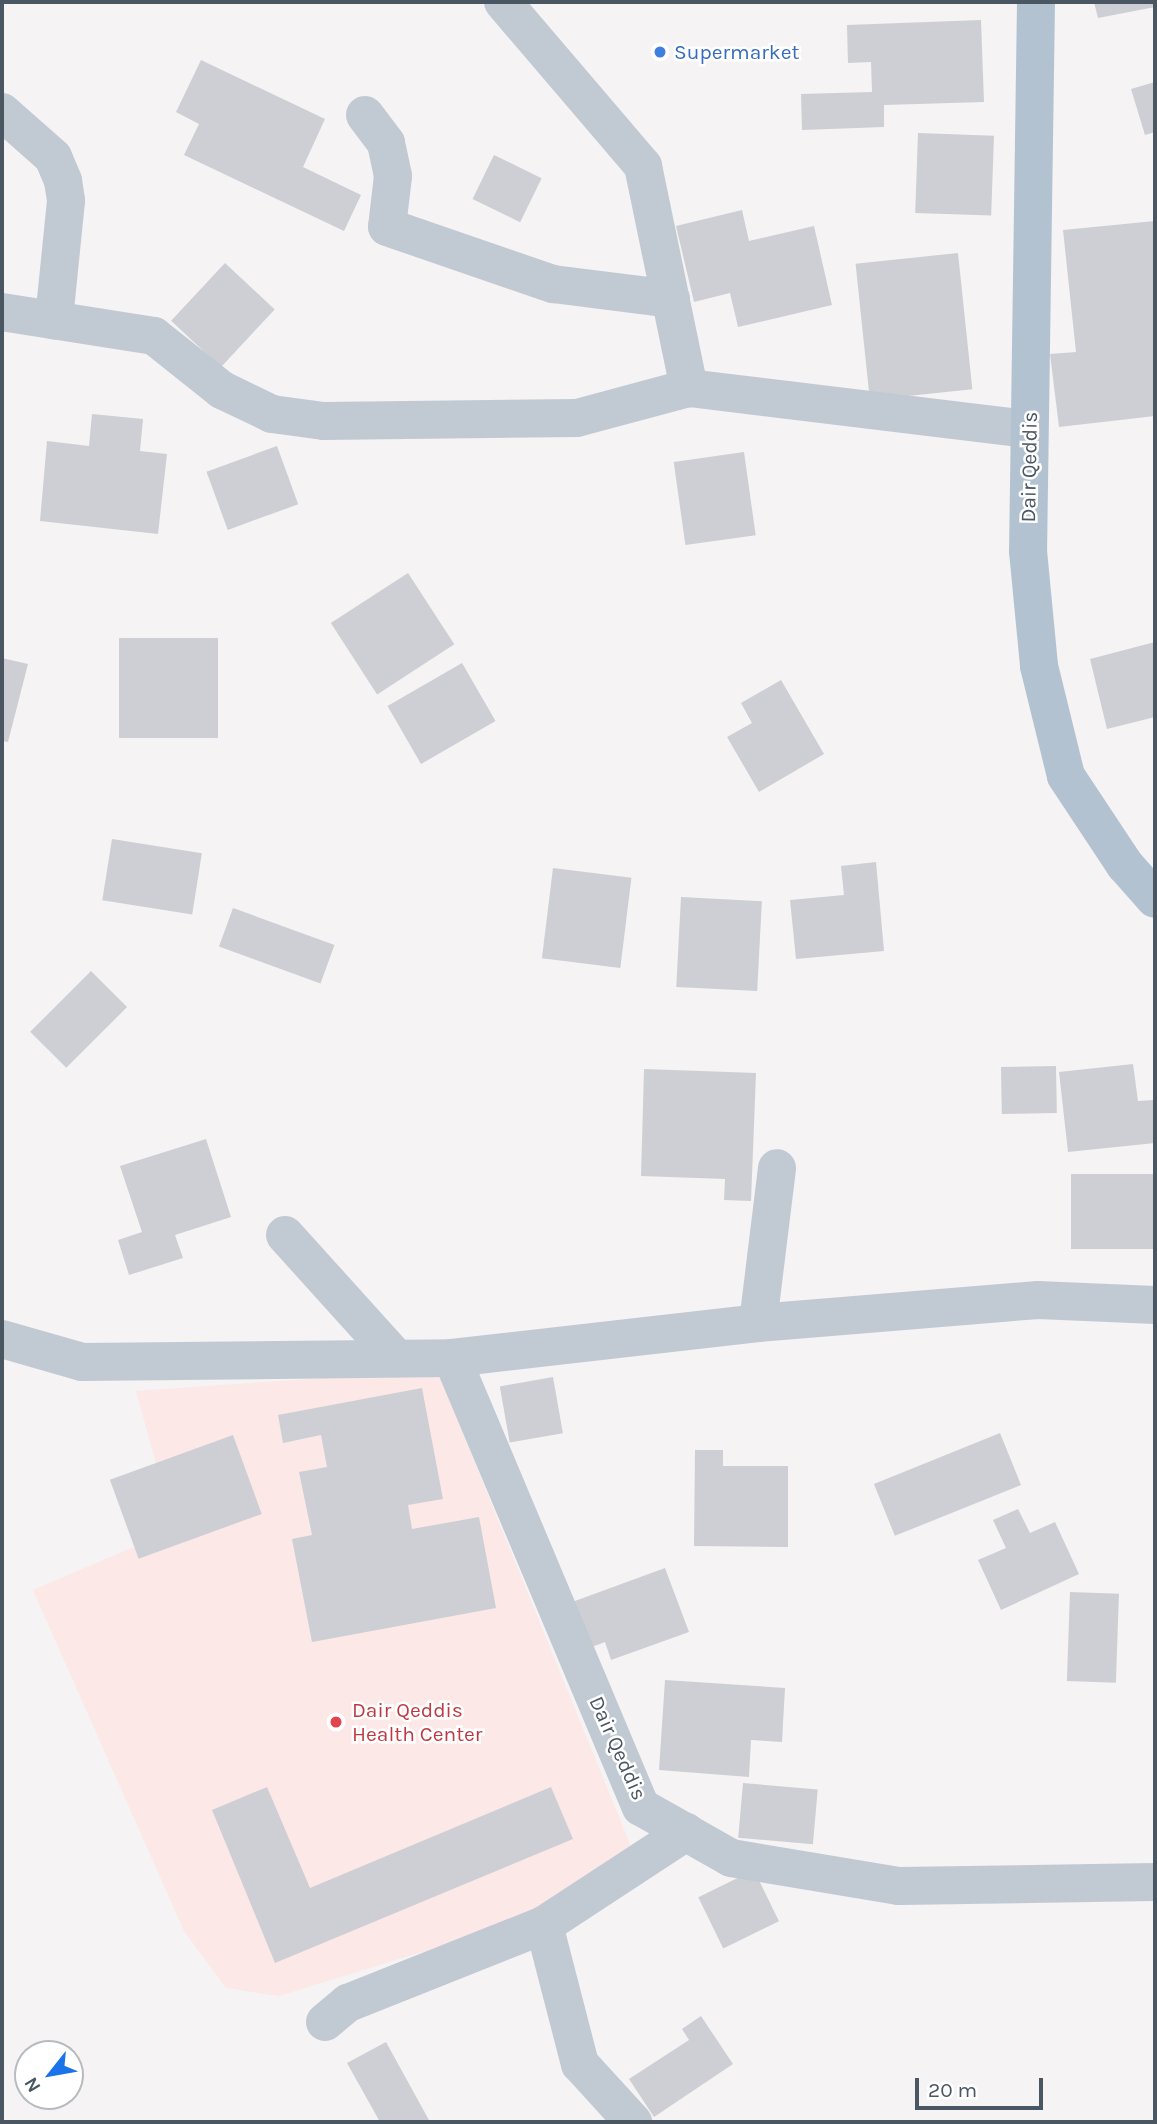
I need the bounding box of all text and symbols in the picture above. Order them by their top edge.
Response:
place label: Supermarket [674,39,799,65]
marker: Supermarket [652,44,668,60]
street label: Dair Qeddis [1015,411,1043,523]
street label: Dair Qeddis [584,1692,652,1804]
place label: Dair Qeddis Health Center [352,1697,482,1747]
marker: Dair Qeddis Health Center [326,1712,346,1732]
north arrow [14,2040,84,2110]
scale bar [919,2064,1047,2108]
text: N [20,2073,46,2096]
text: 20 m [928,2078,977,2102]

